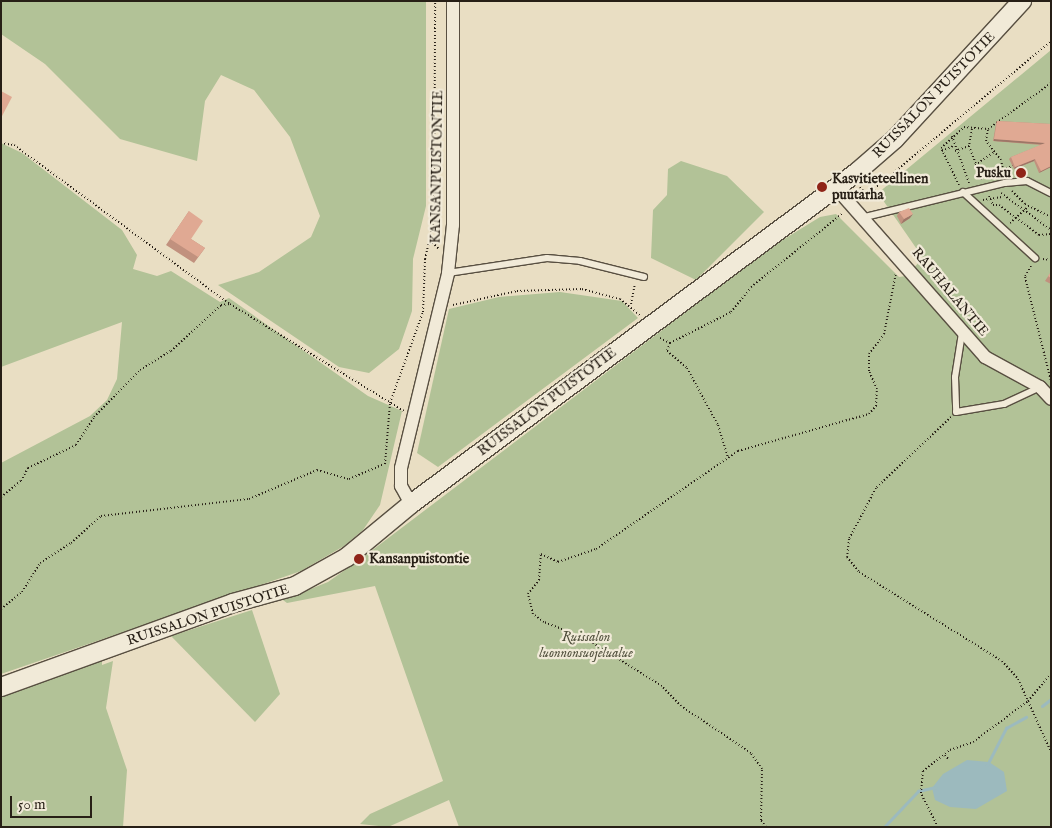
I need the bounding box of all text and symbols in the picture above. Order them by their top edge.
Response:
street label: RUISSALON PUISTOTIE [869,28,999,162]
street label: KANSANPUISTONTIE [427,90,447,244]
place label: Pusku [976,165,1011,181]
marker: Pusku [1015,167,1027,179]
place label: Kasvitieteellinen puutarha [832,171,928,203]
marker: Kasvitieteellinen puutarha [816,181,828,193]
street label: RAUHALANTIE [908,244,992,340]
street label: RUISSALON PUISTOTIE [474,344,620,460]
place label: Kansanpuistontie [369,551,469,567]
marker: Kansanpuistontie [353,553,365,565]
street label: RUISSALON PUISTOTIE [125,581,291,649]
park label: Ruissalon luonnonsuojelualue [539,629,633,662]
scale bar [12,786,95,818]
text: 50 m [18,795,46,814]

